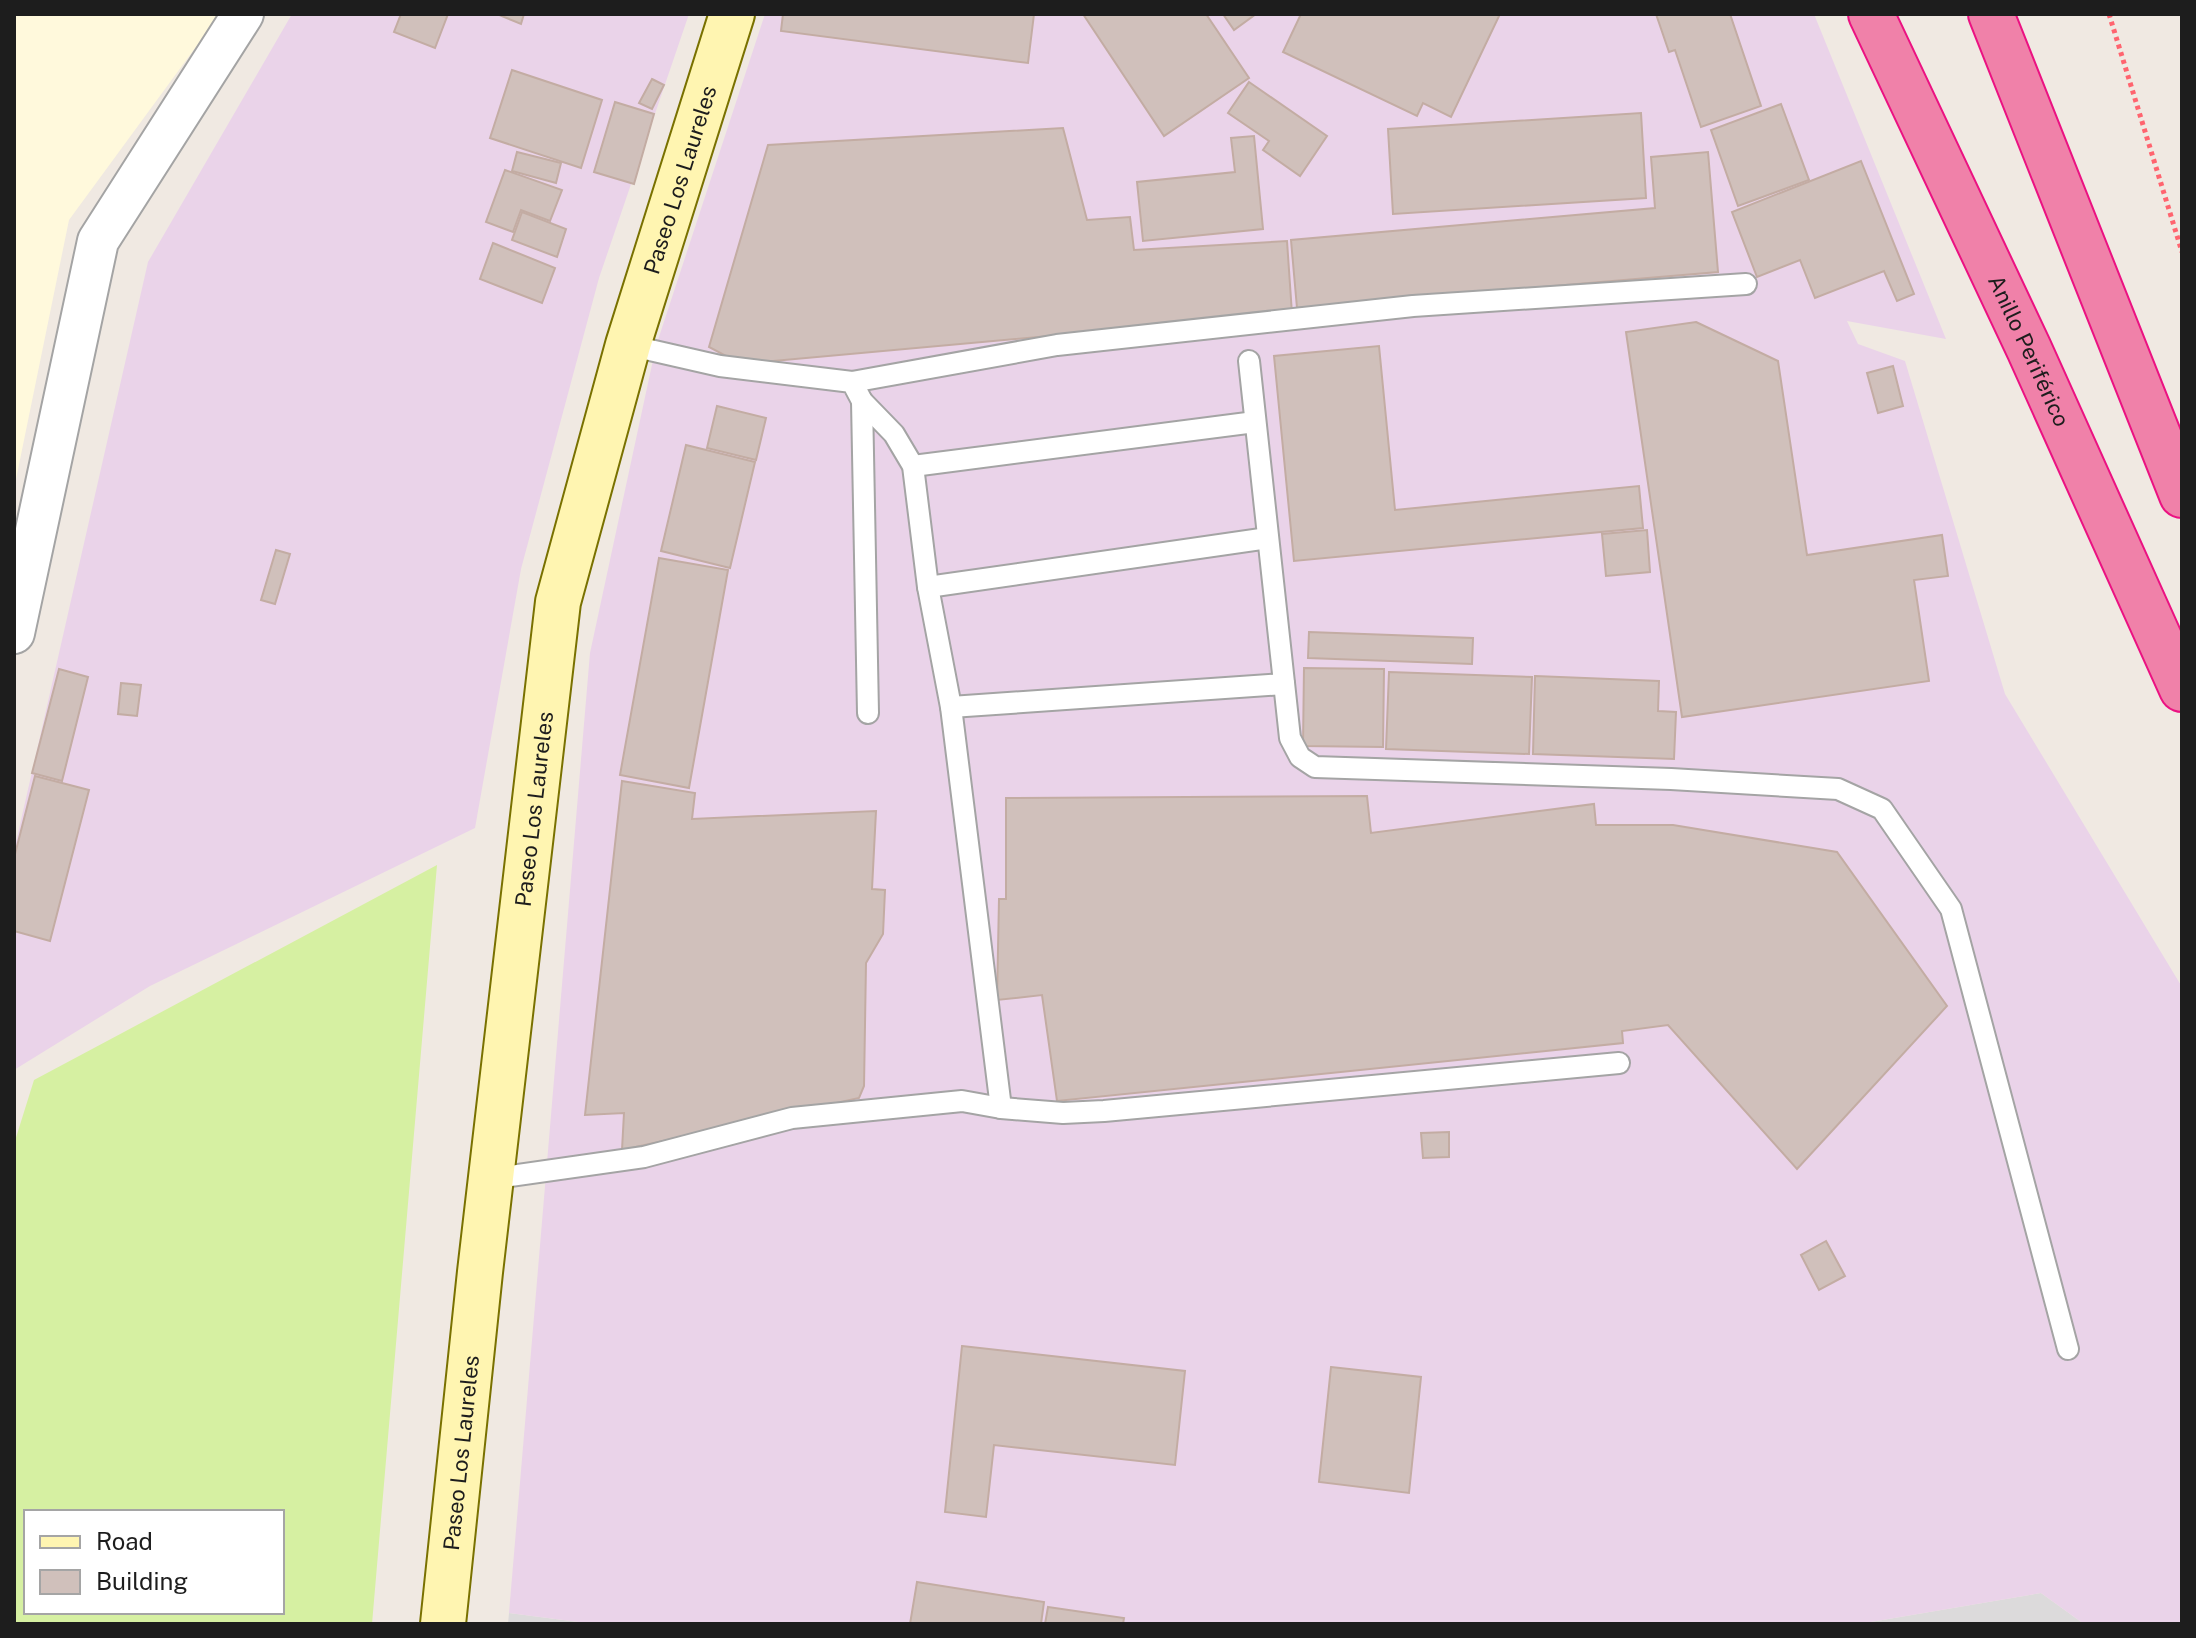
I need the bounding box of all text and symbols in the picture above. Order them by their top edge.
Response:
street label: Paseo Los Laureles [638,82,722,277]
street label: Anillo Periférico [1983,271,2075,431]
street label: Paseo Los Laureles [510,710,558,908]
street label: Paseo Los Laureles [438,1354,484,1552]
legend [24,1510,284,1614]
text: Road [96,1527,153,1555]
text: Building [96,1567,188,1595]

